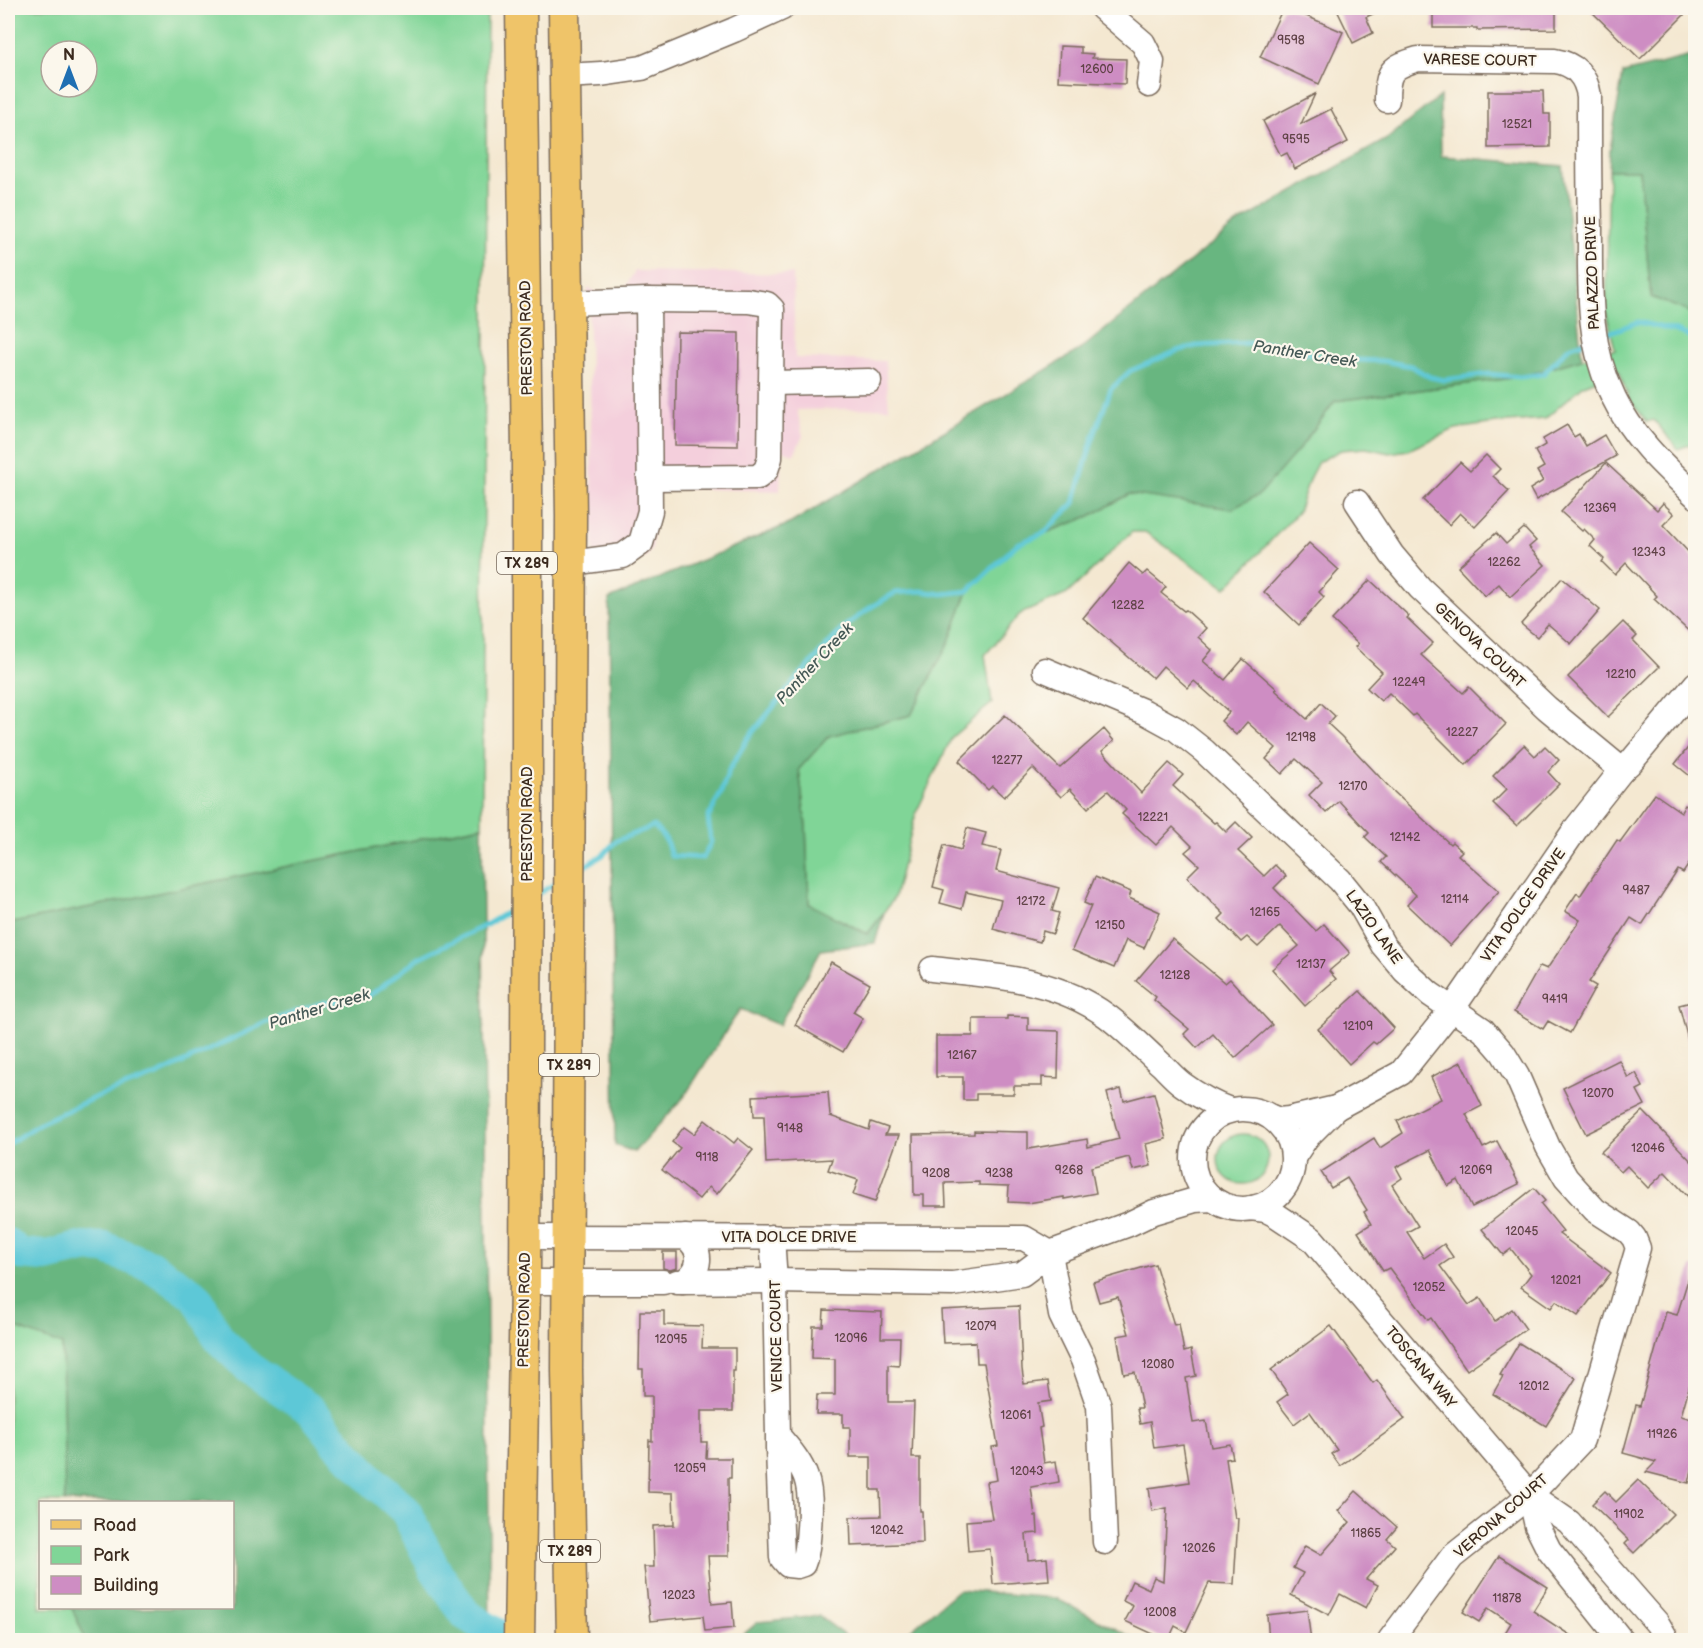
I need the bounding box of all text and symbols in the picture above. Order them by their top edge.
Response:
house number: 9598 [1277,33,1305,48]
north arrow [39,39,99,99]
text: N [63,46,75,65]
street label: VARESE COURT [1423,50,1537,71]
house number: 12600 [1080,62,1114,77]
house number: 12521 [1502,117,1532,132]
house number: 9595 [1282,132,1310,147]
street label: PALAZZO DRIVE [1581,216,1604,330]
street label: PRESTON ROAD [516,280,537,396]
water label: Panther Creek [1252,337,1359,372]
house number: 12369 [1583,501,1617,516]
house number: 12343 [1632,545,1666,560]
road number: TX 289 [497,552,557,574]
house number: 12262 [1487,555,1521,570]
house number: 12282 [1112,598,1144,613]
street label: GENOVA COURT [1430,598,1529,692]
water label: Panther Creek [773,618,858,709]
house number: 12210 [1606,667,1636,682]
house number: 12249 [1393,675,1425,690]
house number: 12227 [1446,725,1478,740]
house number: 12198 [1286,730,1316,745]
house number: 12277 [992,753,1022,768]
street label: PRESTON ROAD [518,766,537,882]
house number: 12170 [1338,779,1368,794]
house number: 12221 [1138,810,1168,825]
house number: 12142 [1390,830,1420,845]
street label: VITA DOLCE DRIVE [1477,844,1570,966]
house number: 9487 [1622,883,1650,898]
street label: LAZIO LANE [1341,887,1406,968]
house number: 12114 [1441,892,1470,907]
house number: 12172 [1016,894,1046,909]
house number: 12165 [1250,905,1280,920]
house number: 12150 [1095,918,1125,933]
house number: 12137 [1296,957,1326,972]
house number: 12128 [1160,968,1190,983]
water label: Panther Creek [267,985,373,1034]
house number: 9419 [1542,992,1568,1007]
house number: 12109 [1343,1019,1373,1034]
house number: 12167 [947,1048,977,1063]
road number: TX 289 [539,1054,599,1076]
house number: 12070 [1582,1086,1614,1101]
house number: 9148 [777,1121,803,1136]
house number: 12046 [1631,1141,1665,1156]
house number: 9118 [695,1150,719,1165]
house number: 9268 [1055,1163,1083,1178]
house number: 12069 [1459,1163,1493,1178]
house number: 9208 [922,1166,950,1181]
house number: 9238 [985,1166,1013,1181]
house number: 12045 [1506,1224,1539,1239]
street label: VITA DOLCE DRIVE [721,1228,857,1247]
street label: PRESTON ROAD [514,1252,535,1368]
house number: 12021 [1551,1273,1581,1288]
street label: VENICE COURT [766,1280,787,1392]
house number: 12052 [1413,1280,1445,1295]
house number: 12079 [965,1319,997,1334]
street label: TOSCANA WAY [1381,1322,1461,1412]
house number: 12096 [834,1331,868,1346]
house number: 12095 [655,1332,687,1347]
house number: 12080 [1142,1357,1174,1372]
house number: 12012 [1519,1379,1549,1394]
house number: 12061 [1001,1408,1031,1423]
house number: 11926 [1647,1427,1677,1442]
house number: 12059 [674,1461,706,1476]
house number: 12043 [1010,1464,1044,1479]
street label: VERONA COURT [1450,1470,1552,1562]
legend [39,1501,234,1609]
house number: 11902 [1614,1507,1644,1522]
text: Road [93,1515,137,1536]
house number: 12042 [870,1523,904,1538]
house number: 11865 [1351,1526,1381,1541]
road number: TX 289 [540,1540,600,1562]
house number: 12026 [1182,1541,1216,1556]
text: Park [93,1545,129,1566]
text: Building [93,1575,159,1596]
house number: 12023 [662,1588,696,1603]
house number: 11878 [1492,1591,1522,1606]
house number: 12008 [1144,1605,1176,1620]

